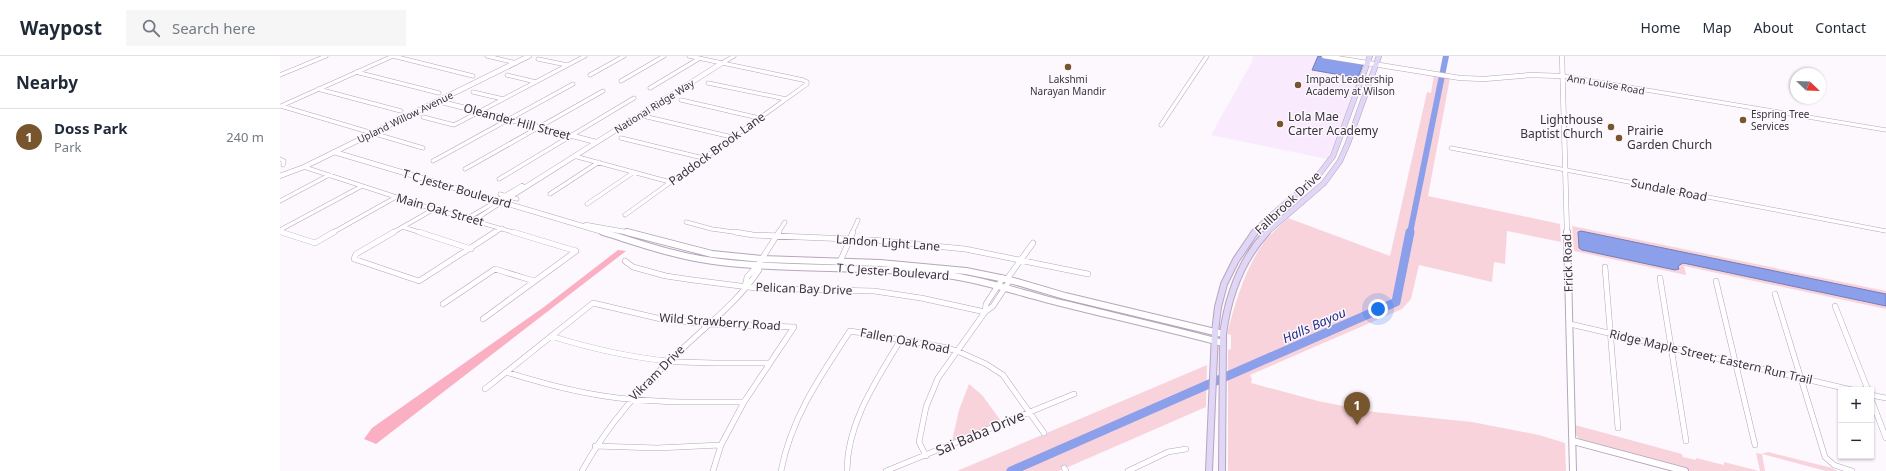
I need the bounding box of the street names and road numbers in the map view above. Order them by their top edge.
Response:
street label: Ann Louise Road [1566,70,1646,98]
street label: National Ridge Way [611,75,697,136]
street label: Upland Willow Avenue [355,88,456,146]
street label: Oleander Hill Street [462,99,573,144]
street label: Paddock Brook Lane [665,108,768,189]
street label: T C Jester Boulevard [401,165,514,212]
street label: Fallbrook Drive [1251,167,1325,238]
street label: Sundale Road [1630,174,1709,205]
street label: Main Oak Street [394,189,487,230]
street label: Landon Light Lane [835,230,941,255]
street label: Frick Road [1558,234,1577,292]
street label: T C Jester Boulevard [836,259,950,284]
street label: Pelican Bay Drive [755,278,853,299]
street label: Wild Strawberry Road [659,309,781,334]
street label: Fallen Oak Road [859,323,951,358]
street label: Ridge Maple Street; Eastern Run Trail [1608,325,1814,388]
street label: Vikram Drive [625,341,688,404]
street label: Sai Baba Drive [933,405,1027,460]

